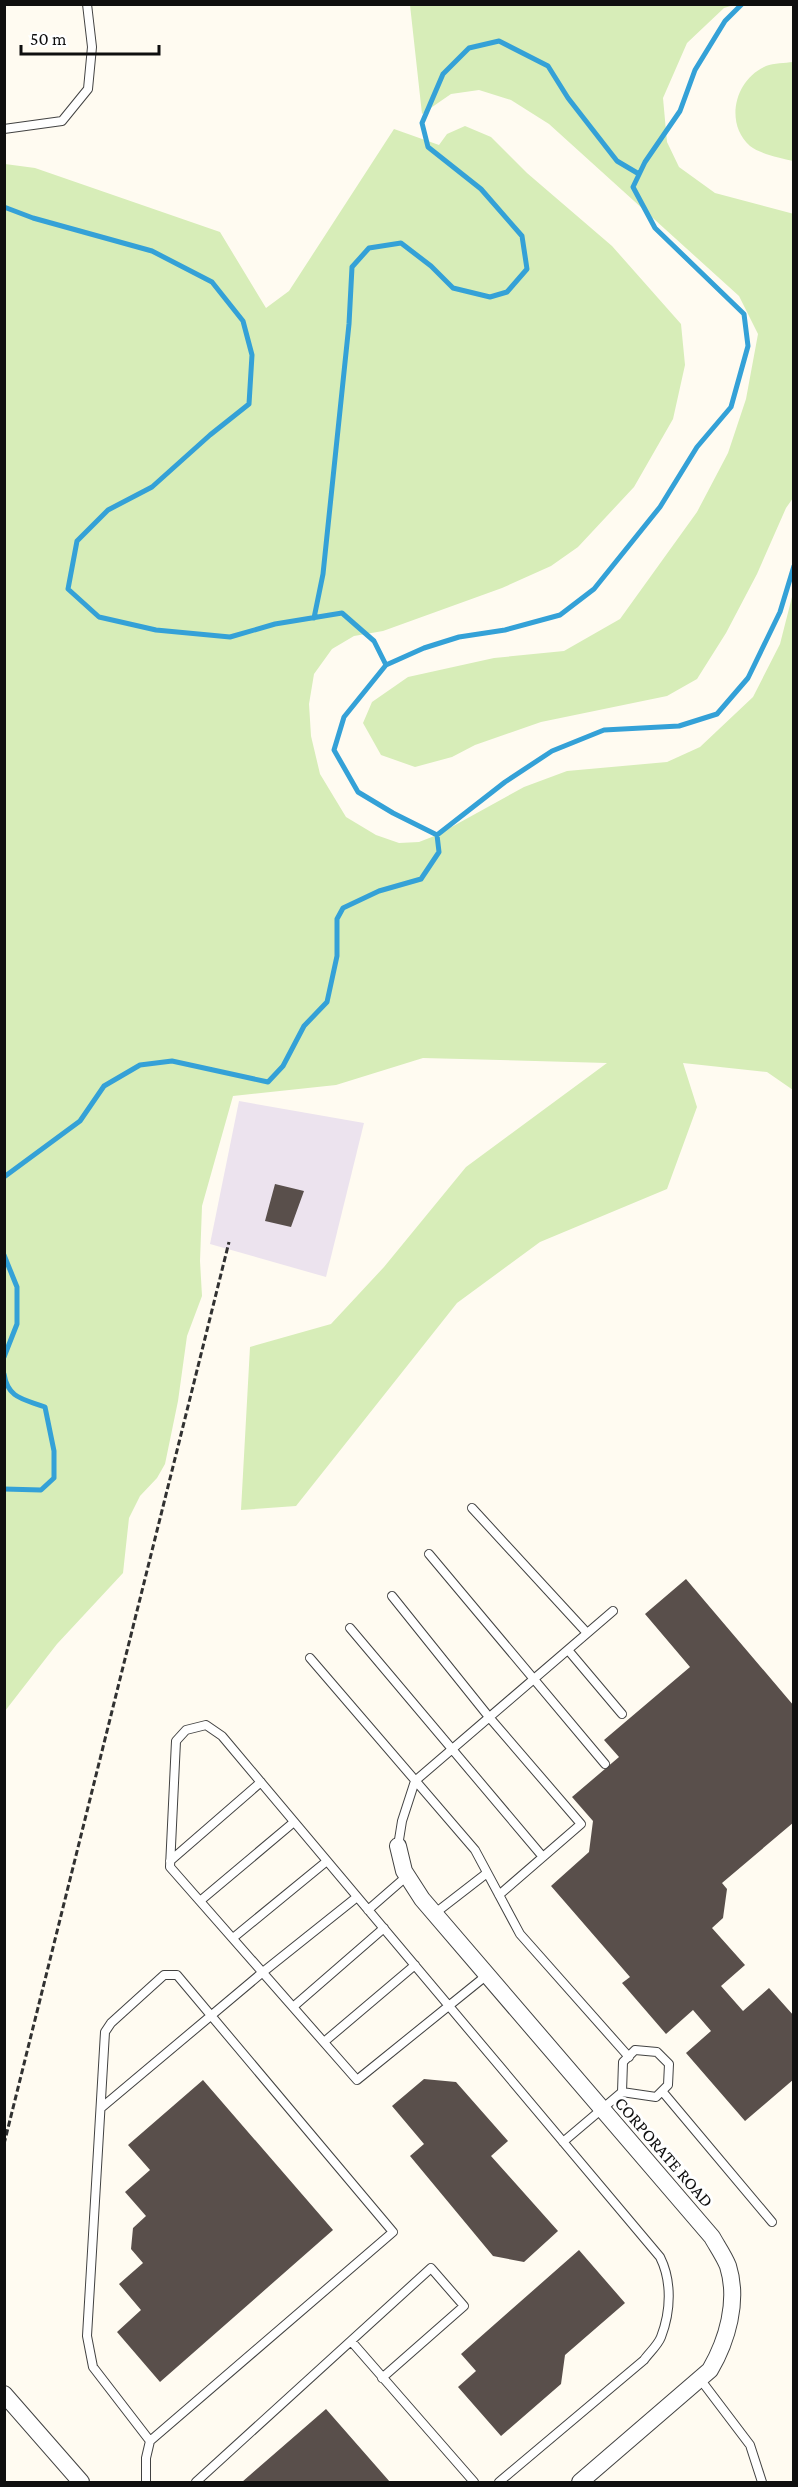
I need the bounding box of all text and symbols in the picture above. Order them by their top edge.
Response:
scale bar [21,18,159,56]
text: 50 m [30,29,67,49]
street label: CORPORATE ROAD [611,2093,717,2211]

